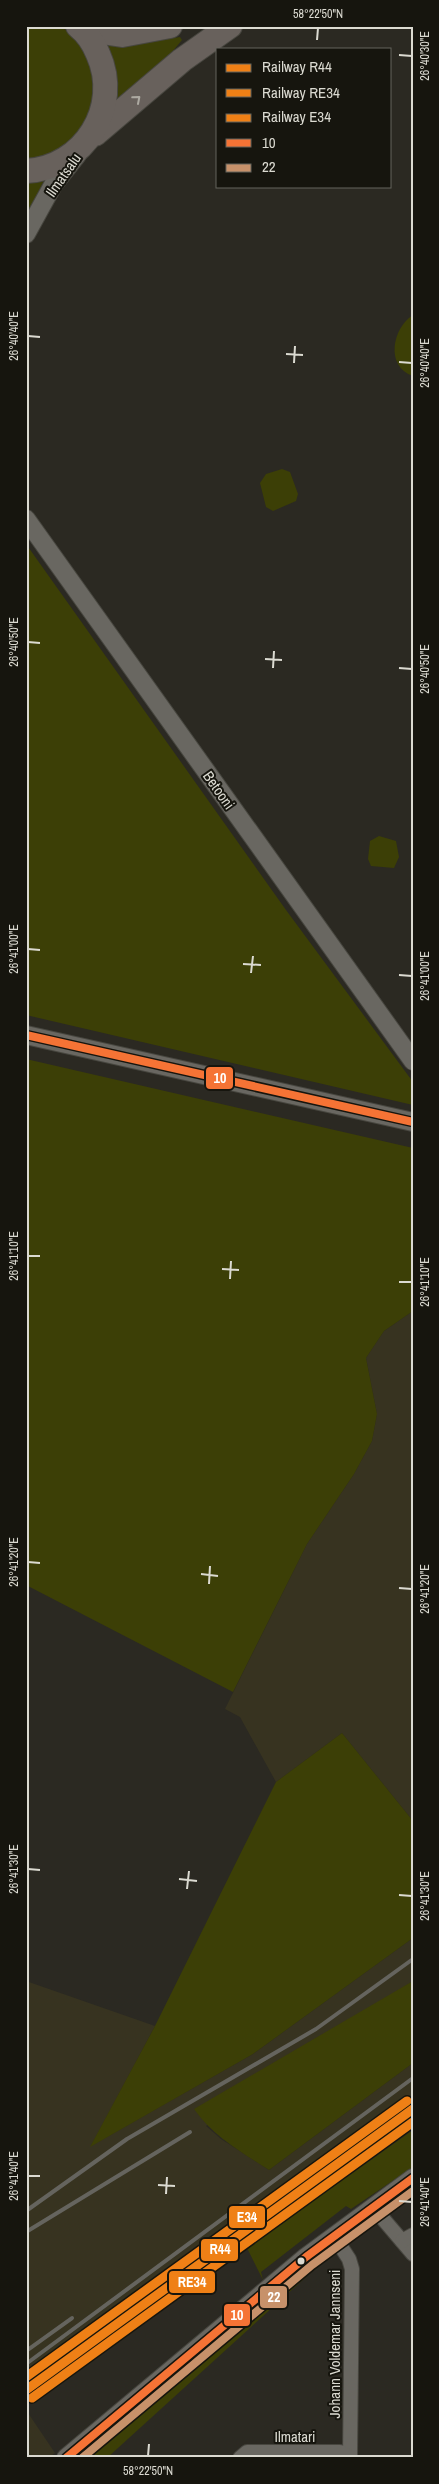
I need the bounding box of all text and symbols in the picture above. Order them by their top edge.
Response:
text: 58°22'50"N [293,6,343,22]
text: 26°40'30"E [417,31,433,81]
legend [216,48,392,188]
text: Railway R44 [262,56,332,77]
text: Railway RE34 [262,82,340,103]
one-way arrow [131,96,140,105]
text: Railway E34 [262,106,331,127]
text: 10 [262,132,276,153]
street label: Ilmatsalu [40,149,86,201]
text: 22 [262,156,276,177]
text: 26°40'40"E [6,311,22,361]
text: 26°40'40"E [417,338,433,388]
text: 26°40'50"E [6,617,22,667]
text: 26°40'50"E [417,644,433,694]
street label: Betooni [198,767,240,813]
text: 26°41'00"E [6,924,22,974]
text: 26°41'00"E [417,951,433,1001]
line badge: 10 [205,1066,234,1090]
text: 10 [214,1069,226,1087]
text: 26°41'10"E [6,1231,22,1281]
text: 26°41'10"E [417,1257,433,1307]
text: 26°41'20"E [6,1537,22,1587]
text: 26°41'20"E [417,1564,433,1614]
text: 26°41'30"E [6,1844,22,1894]
text: 26°41'30"E [417,1871,433,1921]
text: 26°41'40"E [6,2151,22,2201]
text: 26°41'40"E [417,2177,433,2227]
line badge: E34 [228,2205,266,2229]
text: E34 [237,2208,258,2226]
line badge: R44 [200,2238,239,2262]
text: R44 [209,2240,231,2258]
unlabelled marker [296,2256,306,2266]
street label: Johann Voldemar Jannseni [324,2269,345,2419]
line badge: RE34 [168,2270,216,2294]
text: RE34 [178,2273,207,2291]
line badge: 22 [259,2285,288,2309]
text: 22 [268,2288,280,2306]
line badge: 10 [223,2303,251,2327]
text: 10 [231,2306,243,2324]
street label: Ilmatari [274,2426,316,2447]
text: 58°22'50"N [123,2463,173,2479]

